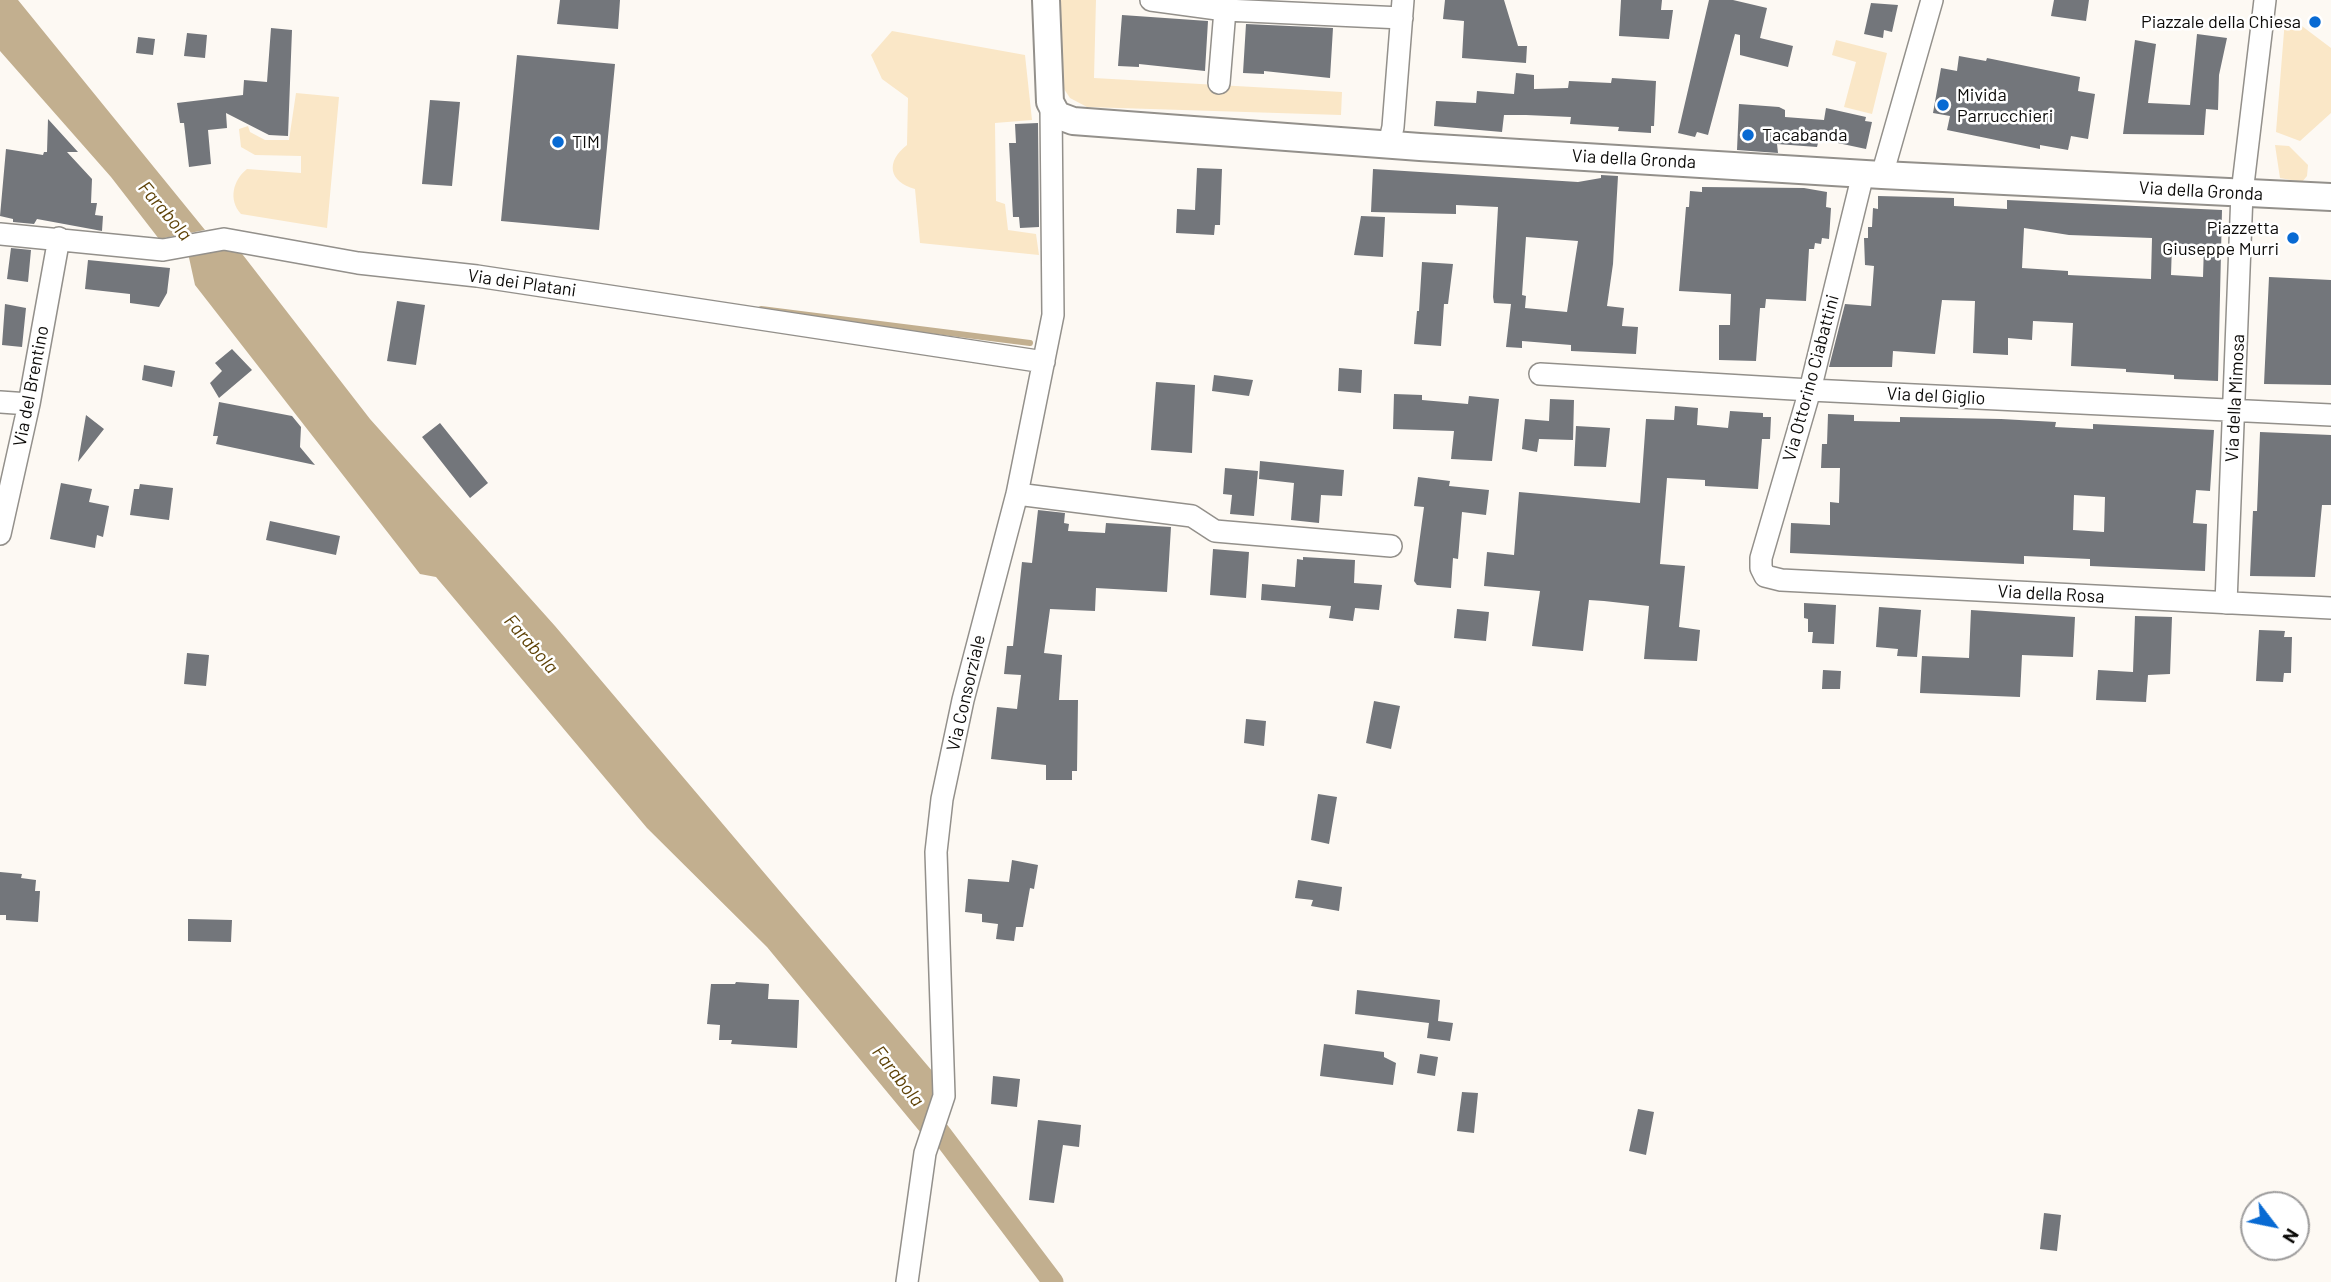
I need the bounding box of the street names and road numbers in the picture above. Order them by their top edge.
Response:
street label: Via della Gronda [1571,145,1697,173]
street label: Via della Gronda [2138,177,2264,205]
street label: Via dei Platani [466,265,578,301]
street label: Via Ottorino Ciabattini [1778,292,1844,464]
street label: Via del Brentino [9,324,53,448]
street label: Via della Mimosa [2221,333,2249,463]
street label: Via del Giglio [1886,383,1986,409]
street label: Via della Rosa [1997,580,2105,608]
street label: Via Consorziale [942,633,990,753]

